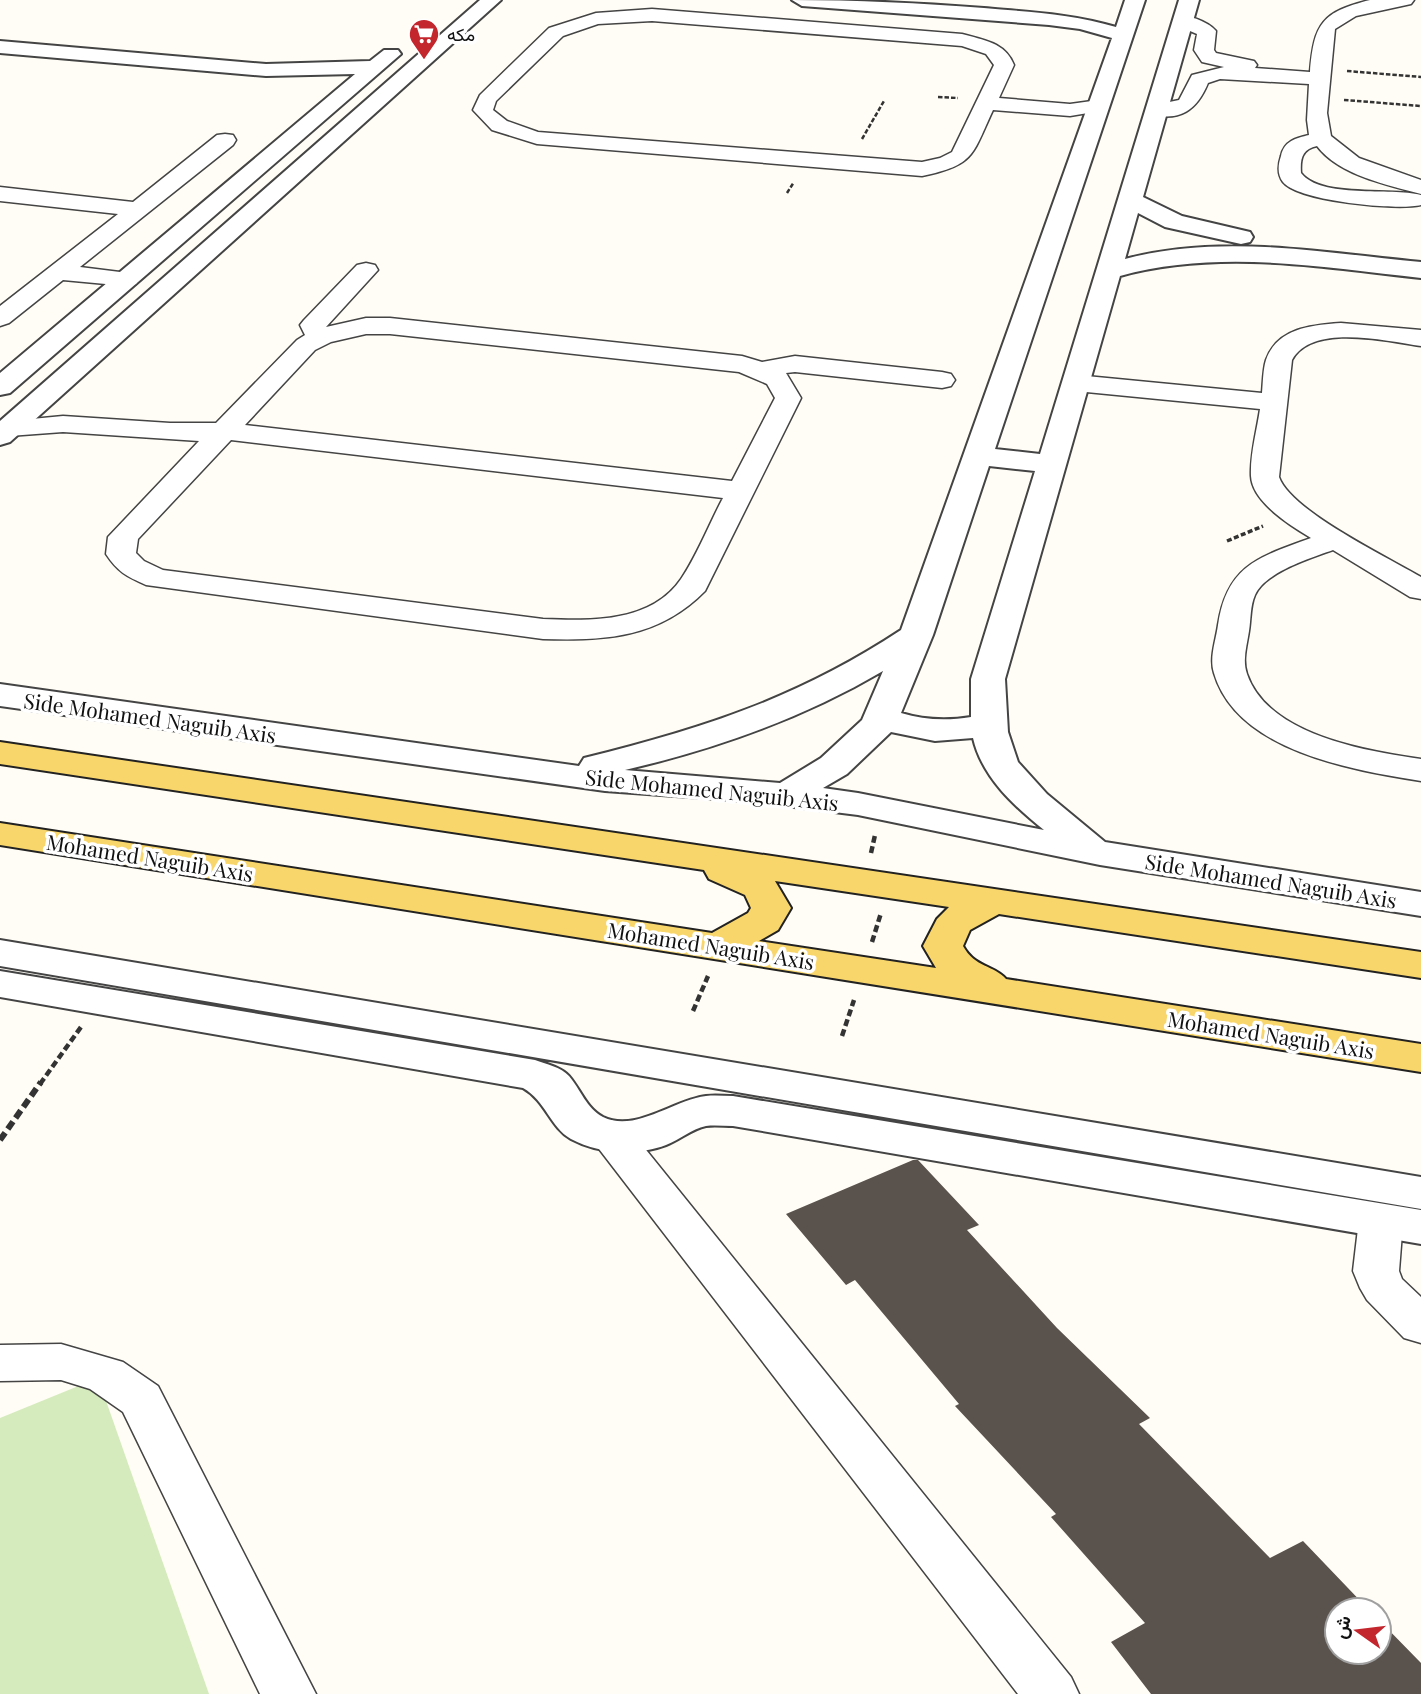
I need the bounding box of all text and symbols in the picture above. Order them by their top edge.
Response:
supermarket icon: مكه [407,17,441,61]
place label: مكه [447,22,475,46]
street label: Side Mohamed Naguib Axis [22,685,278,749]
street label: Side Mohamed Naguib Axis [584,762,840,816]
street label: Mohamed Naguib Axis [45,827,255,887]
street label: Side Mohamed Naguib Axis [1143,846,1399,914]
street label: Mohamed Naguib Axis [606,915,816,975]
street label: Mohamed Naguib Axis [1166,1004,1376,1064]
north arrow [1323,1596,1393,1666]
text: ش [1325,1612,1356,1641]

